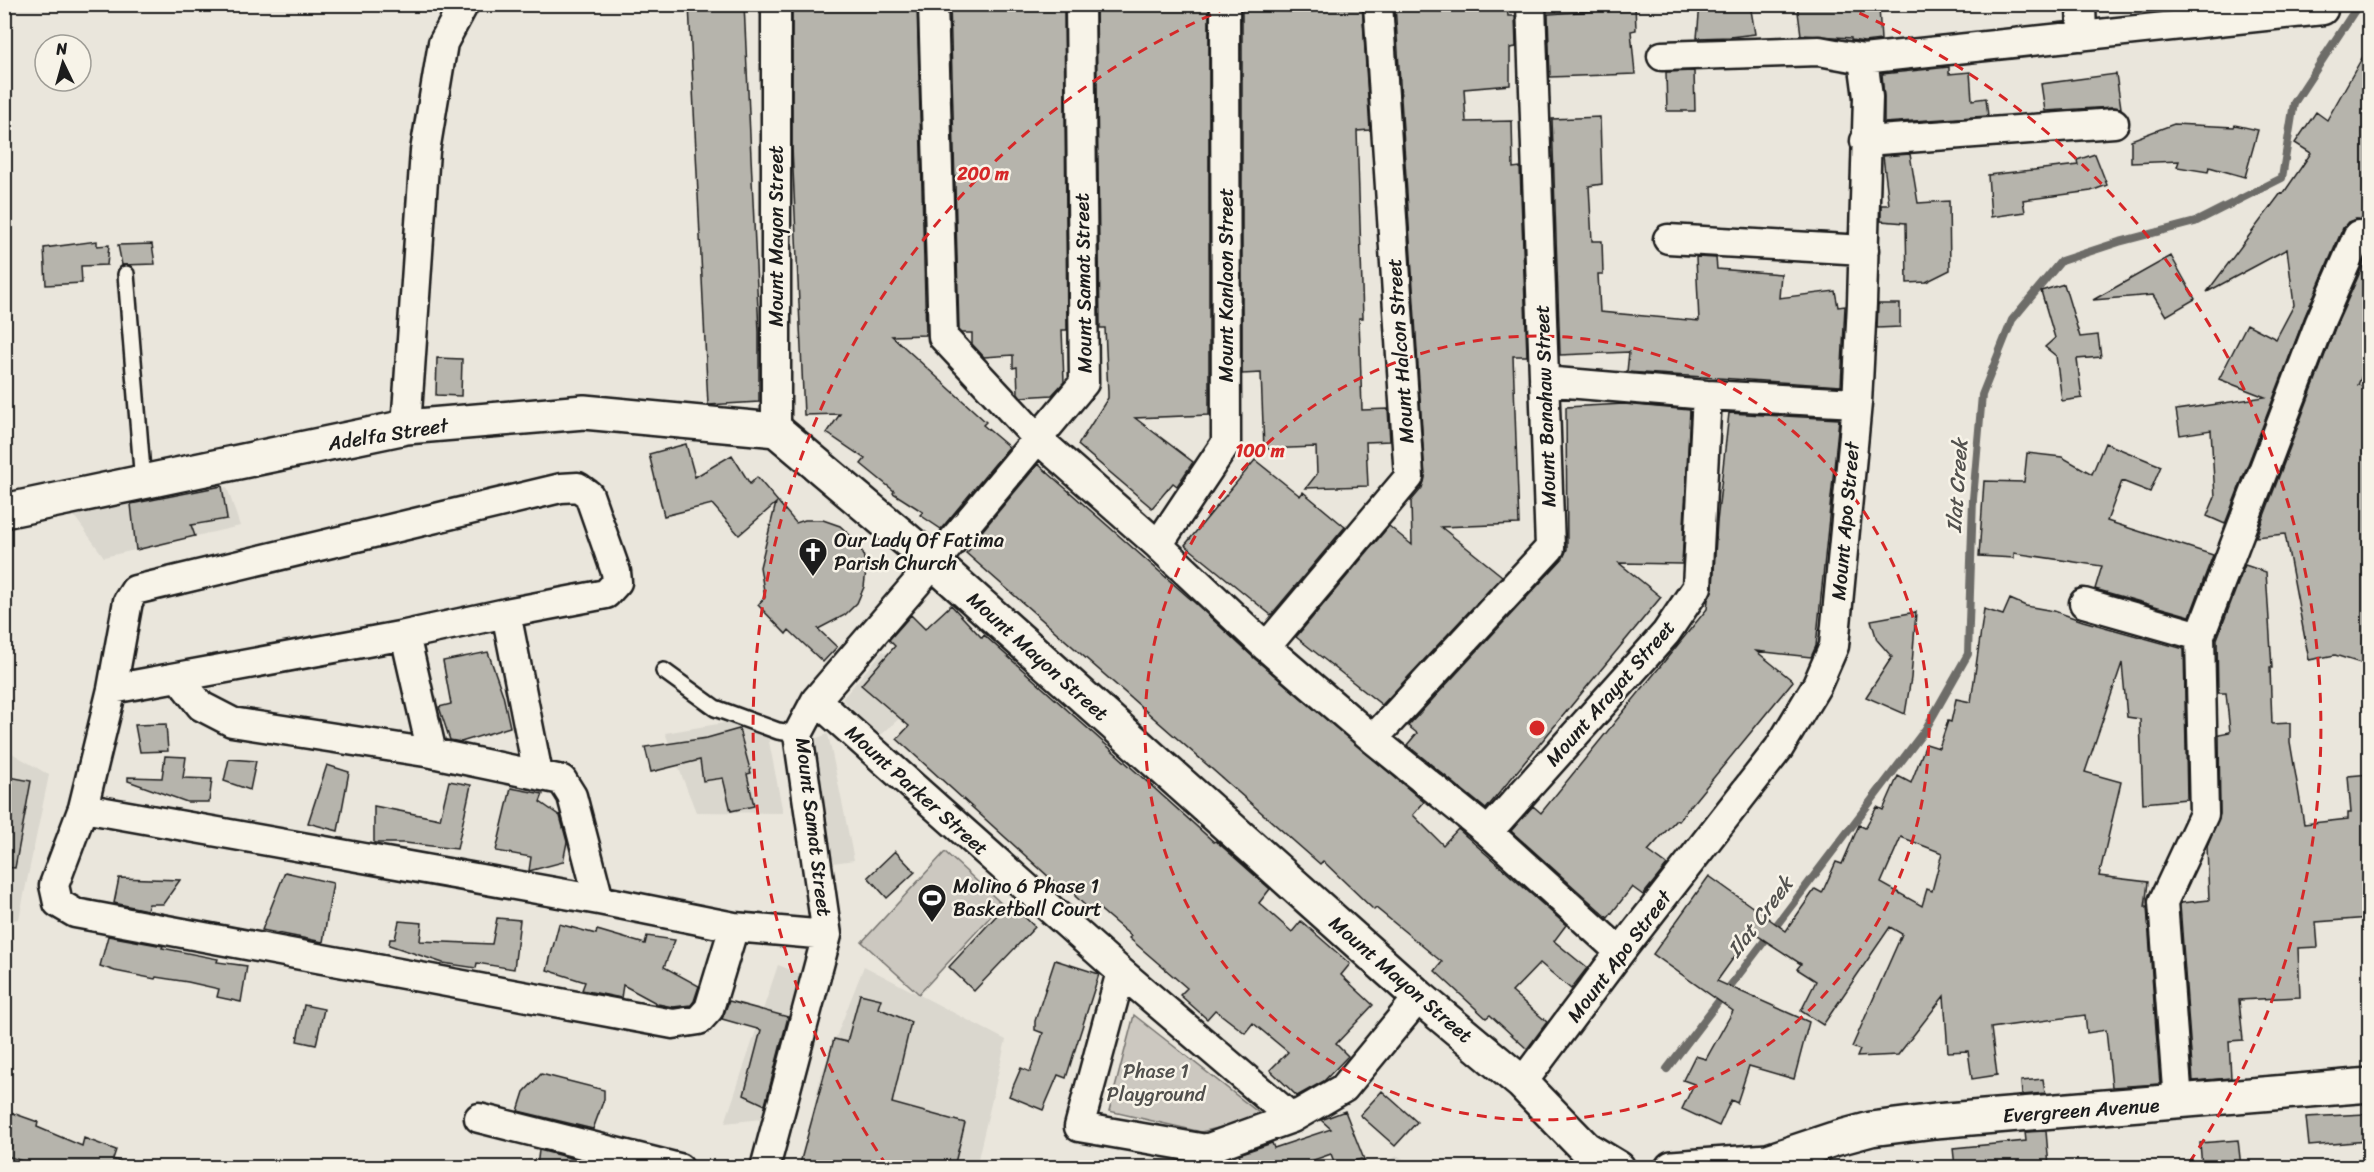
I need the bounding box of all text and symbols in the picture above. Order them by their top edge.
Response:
north arrow [33,33,93,93]
text: N [54,34,69,64]
street label: Mount Mayon Street [759,145,794,327]
text: 200 m [956,158,1009,190]
street label: Mount Kanlaon Street [1209,188,1244,382]
street label: Mount Samat Street [1064,192,1103,373]
street label: Mount Halcon Street [1377,257,1424,445]
street label: Mount Banahaw Street [1524,304,1567,508]
street label: Adelfa Street [325,408,452,461]
text: 100 m [1236,435,1285,467]
water label: Ilat Creek [1935,435,1979,535]
street label: Mount Apo Street [1821,439,1870,602]
place label: Our Lady Of Fatima Parish Church [834,523,1004,581]
church icon: Our Lady Of Fatima Parish Church [797,536,829,578]
street label: Mount Mayon Street [958,583,1117,730]
street label: Mount Arayat Street [1536,612,1684,775]
street label: Mount Parker Street [837,716,997,865]
centre of rings [1527,718,1547,738]
street label: Mount Samat Street [785,736,842,919]
water label: Ilat Creek [1716,866,1805,966]
place label: Molino 6 Phase 1 Basketball Court [953,869,1102,927]
sports icon: Molino 6 Phase 1 Basketball Court [916,882,948,924]
street label: Mount Apo Street [1558,882,1682,1030]
street label: Mount Mayon Street [1321,907,1481,1052]
park label: Phase 1 Playground [1107,1054,1207,1112]
street label: Evergreen Avenue [2002,1088,2161,1133]

